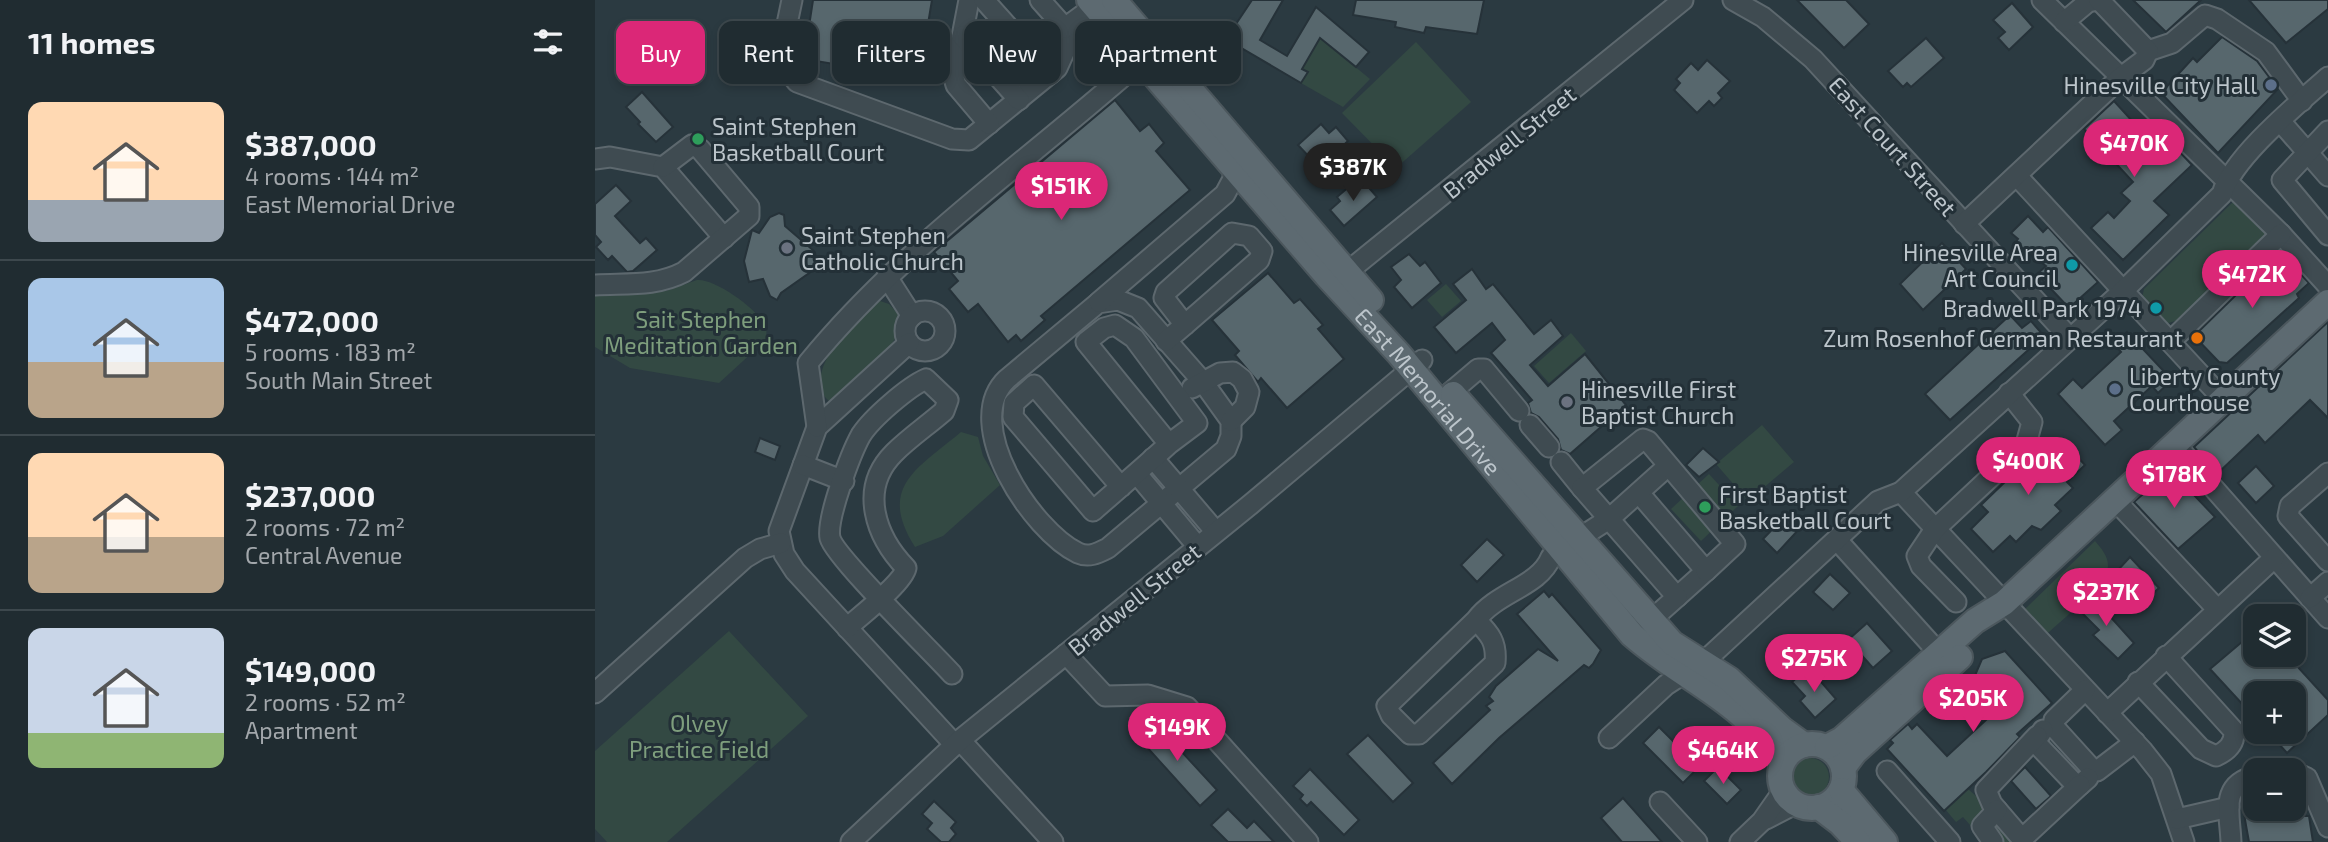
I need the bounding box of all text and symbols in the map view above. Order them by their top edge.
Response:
chip: Buy [616,21,705,84]
chip: Rent [719,21,818,84]
chip: Filters [832,21,950,84]
chip: New [964,21,1061,84]
chip: Apartment [1075,21,1241,84]
icon: filters [529,23,567,61]
text: 11 homes [28,24,155,60]
street label: East Court Street [1823,71,1963,221]
place label: Hinesville City Hall [2064,71,2257,99]
marker: Hinesville City Hall [2263,77,2279,93]
street label: Bradwell Street [1437,80,1581,204]
place label: Saint Stephen Basketball Court [712,112,885,166]
pin: $470K [2085,120,2183,179]
text: $387,000 [245,126,377,162]
text: $470K [2099,128,2169,156]
icon: home [84,130,168,214]
marker: Saint Stephen Basketball Court [690,131,706,147]
pin: $387K [1304,144,1402,203]
text: $387K [1319,152,1387,180]
text: 4 rooms · 144 m² [245,162,419,190]
pin: $151K [1012,162,1110,222]
text: $151K [1031,171,1091,199]
text: East Memorial Drive [245,190,455,218]
place label: Saint Stephen Catholic Church [801,221,964,275]
place label: Hinesville Area Art Council [1903,238,2058,292]
marker: Saint Stephen Catholic Church [779,240,795,256]
pin: $472K [2203,250,2301,310]
marker: Hinesville Area Art Council [2064,257,2080,273]
text: $472K [2218,259,2286,287]
place label: Bradwell Park 1974 [1943,294,2142,322]
marker: Bradwell Park 1974 [2148,300,2164,316]
text: $472,000 [245,302,379,338]
street label: East Memorial Drive [1349,302,1507,480]
park label: Sait Stephen Meditation Garden [604,305,798,359]
icon: home [84,306,168,390]
place label: Zum Rosenhof German Restaurant [1823,324,2183,352]
marker: Zum Rosenhof German Restaurant [2189,330,2205,346]
text: 5 rooms · 183 m² [245,338,416,366]
place label: Liberty County Courthouse [2129,362,2280,416]
text: South Main Street [245,366,432,394]
place label: Hinesville First Baptist Church [1581,375,1736,429]
marker: Liberty County Courthouse [2107,381,2123,397]
marker: Hinesville First Baptist Church [1559,394,1575,410]
pin: $400K [1979,438,2077,497]
text: $400K [1992,446,2064,474]
pin: $178K [2125,450,2223,510]
text: $178K [2142,459,2206,487]
text: $237,000 [245,477,376,513]
place label: First Baptist Basketball Court [1719,480,1892,534]
icon: home [84,481,168,565]
marker: First Baptist Basketball Court [1697,499,1713,515]
text: 2 rooms · 72 m² [245,513,405,541]
street label: Bradwell Street [1062,537,1206,661]
text: Central Avenue [245,541,402,569]
pin: $237K [2057,568,2155,628]
text: $237K [2073,577,2139,605]
map controls [2243,604,2306,821]
button: layers [2243,604,2306,667]
pin: $275K [1765,634,1863,694]
text: $275K [1781,643,1847,671]
text: $149,000 [245,652,376,688]
icon: home [84,656,168,740]
pin: $205K [1924,674,2022,734]
button: + [2243,681,2306,744]
text: $205K [1939,683,2007,711]
text: 2 rooms · 52 m² [245,688,406,716]
pin: $149K [1128,704,1226,763]
park label: Olvey Practice Field [629,709,769,763]
text: $149K [1144,712,1210,740]
text: Apartment [245,716,358,744]
pin: $464K [1674,726,1772,786]
text: $464K [1688,735,1758,763]
button: − [2243,758,2306,821]

